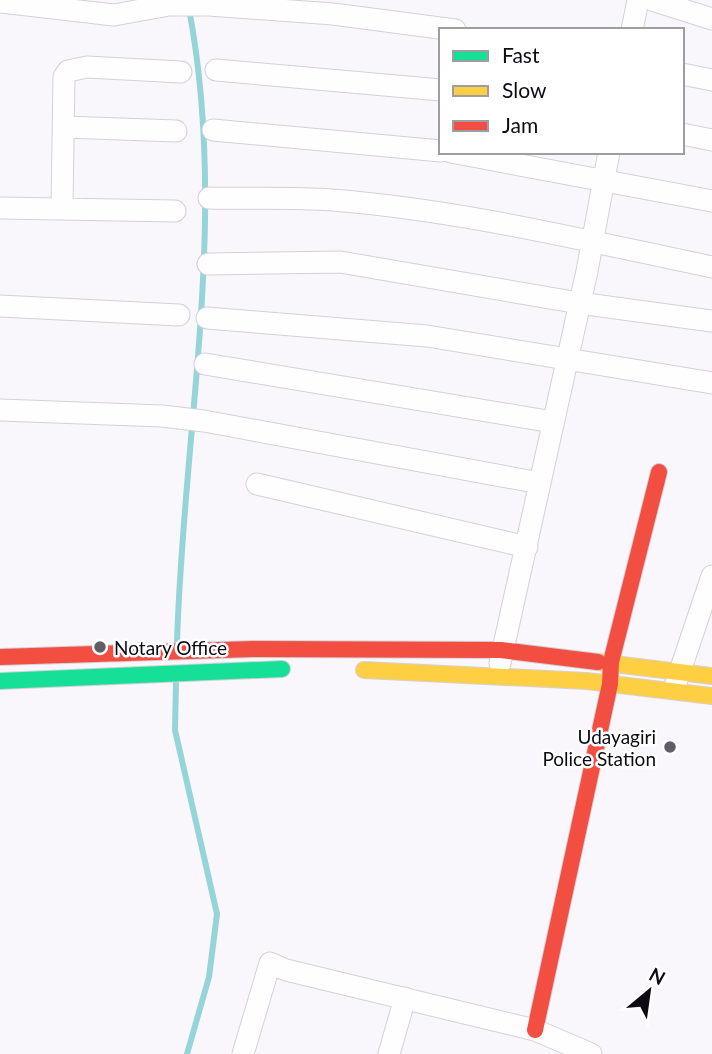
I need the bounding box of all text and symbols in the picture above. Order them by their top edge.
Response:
legend [439,28,684,154]
text: Fast [502,42,540,67]
text: Slow [502,77,547,102]
text: Jam [502,112,538,137]
place label: Notary Office [114,636,227,659]
marker: Notary Office [92,639,108,655]
place label: Udayagiri Police Station [542,725,656,770]
marker: Udayagiri Police Station [662,739,678,755]
north arrow [614,956,684,1026]
text: N [646,962,669,989]

